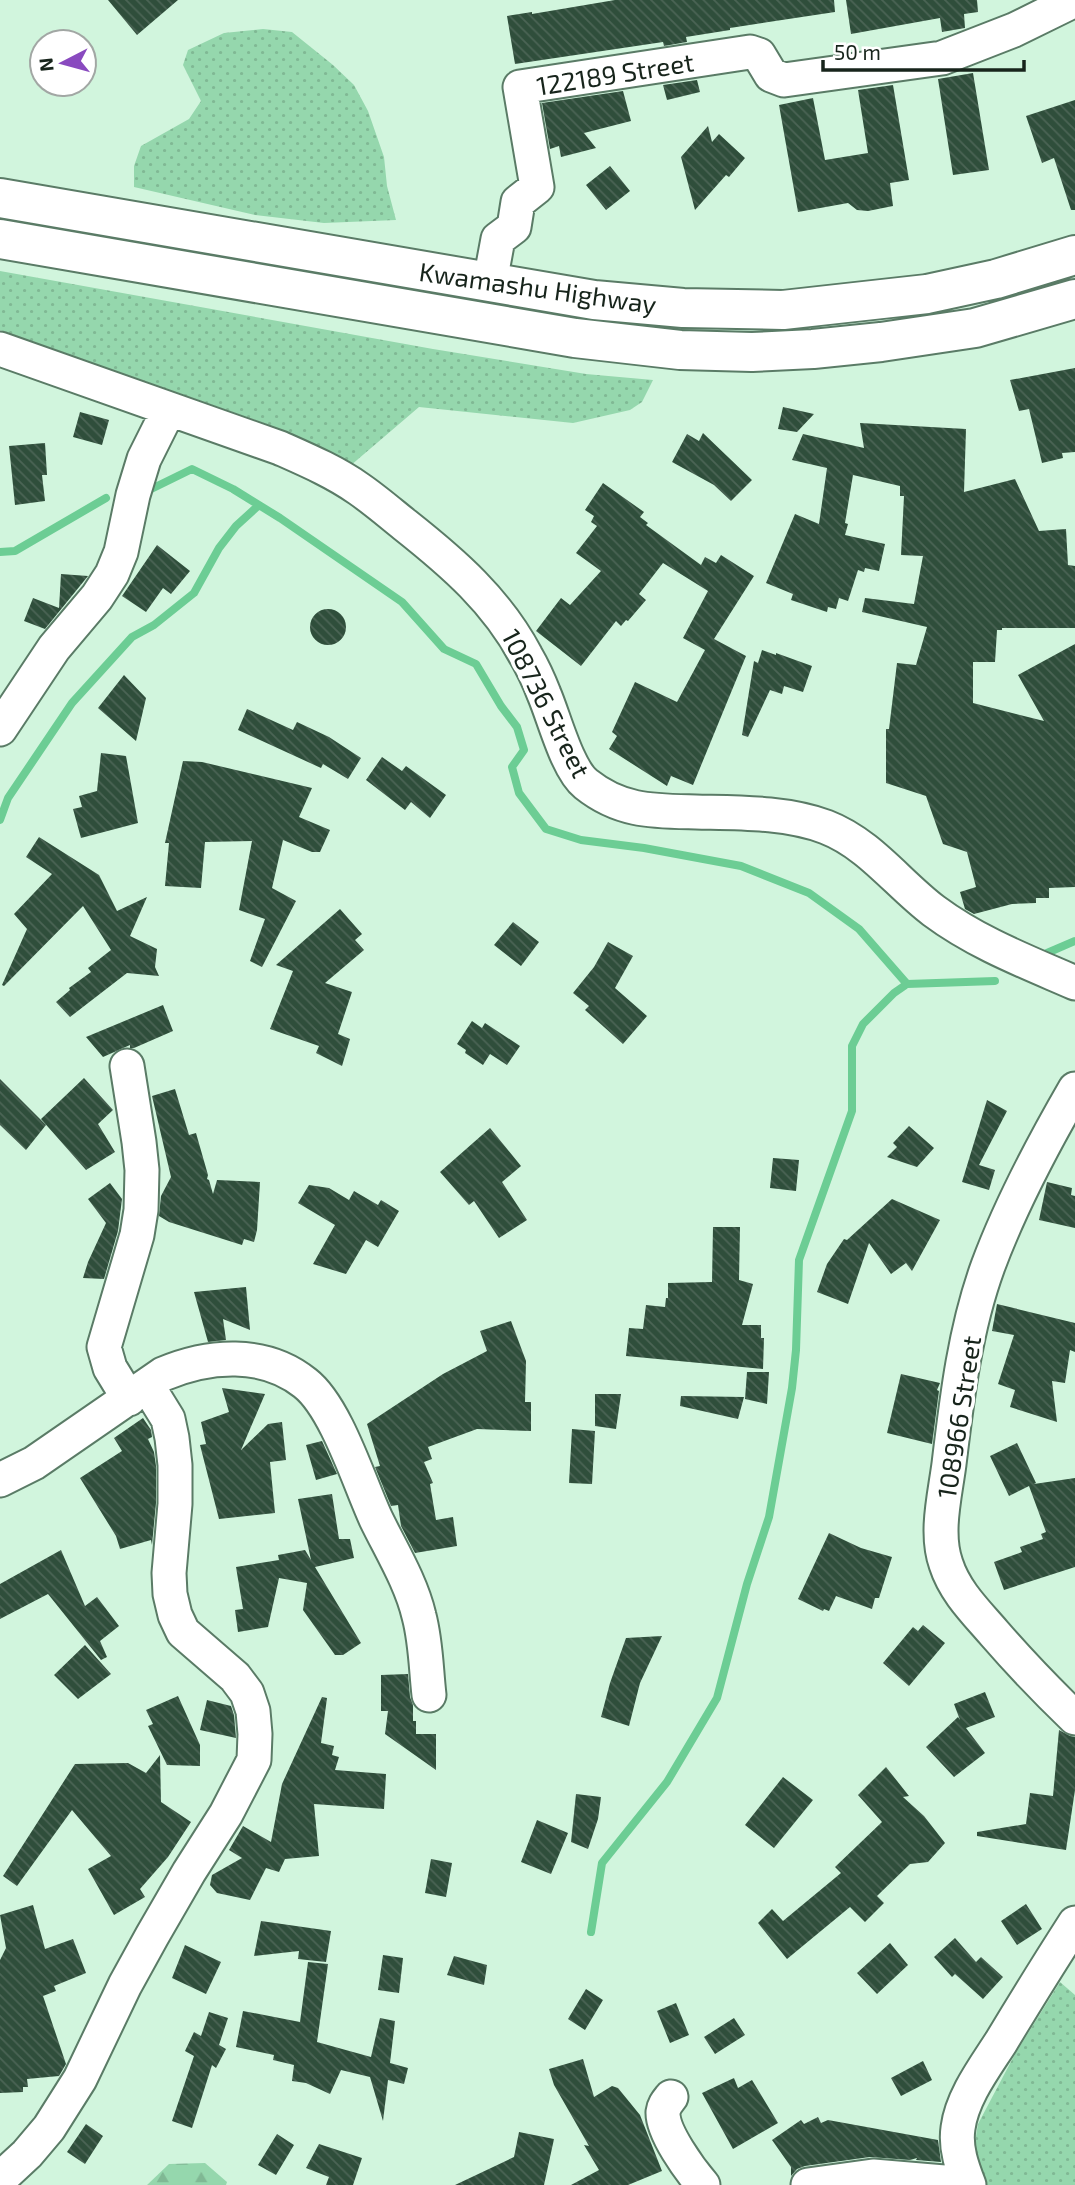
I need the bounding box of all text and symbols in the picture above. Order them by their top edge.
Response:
north arrow [28,28,98,98]
scale bar [823,28,1024,72]
text: 50 m [834,39,881,64]
street label: 122189 Street [534,45,696,101]
text: N [33,57,58,73]
street label: Kwamashu Highway [417,255,659,319]
street label: 108736 Street [496,624,598,783]
street label: 108966 Street [930,1333,986,1501]

